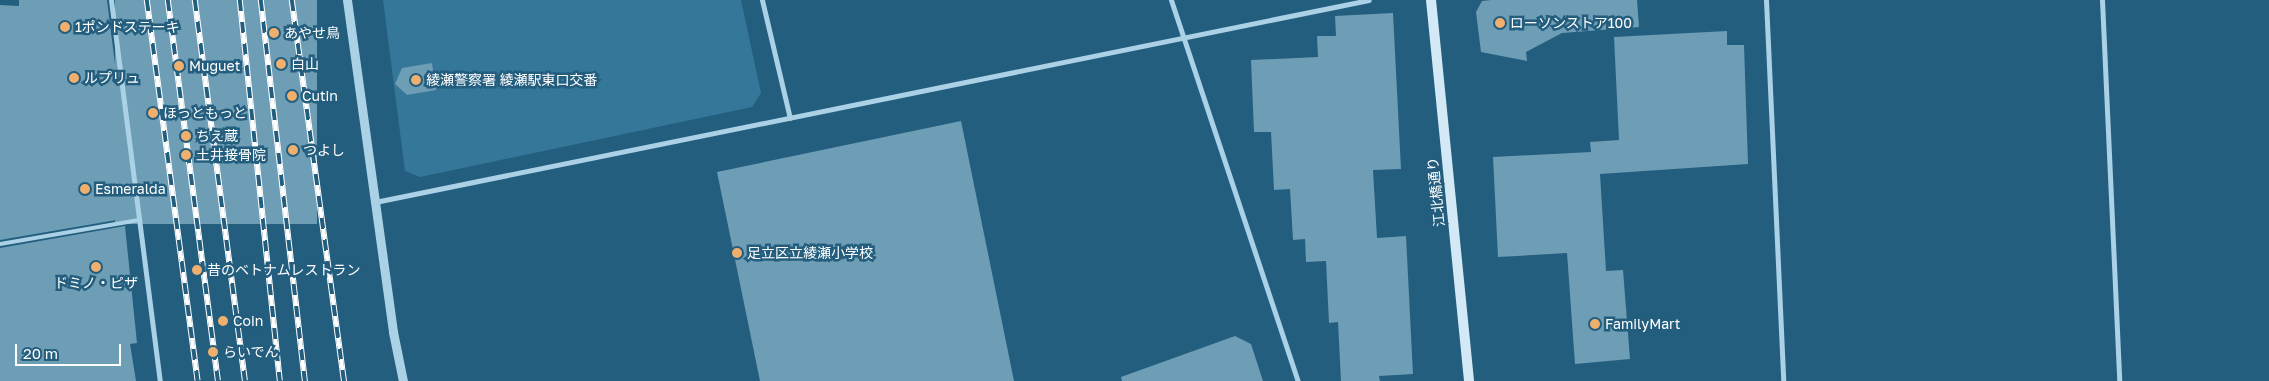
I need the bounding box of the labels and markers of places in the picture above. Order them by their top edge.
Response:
place label: ローソンストア100 [1510,15,1632,31]
marker: ローソンストア100 [1494,17,1506,29]
place label: 1ポンドステーキ [75,19,180,35]
marker: 1ポンドステーキ [59,21,71,33]
place label: あやせ鳥 [284,25,340,41]
marker: あやせ鳥 [268,27,280,39]
place label: 白山 [291,56,319,72]
place label: Muguet [189,58,240,74]
marker: 白山 [275,58,287,70]
marker: Muguet [173,60,185,72]
place label: ルプリュ [84,70,140,86]
marker: ルプリュ [68,72,80,84]
place label: 綾瀬警察署 綾瀬駅東口交番 [426,72,597,88]
marker: 綾瀬警察署 綾瀬駅東口交番 [410,74,422,86]
place label: Cutin [302,88,338,104]
marker: Cutin [286,90,298,102]
place label: ほっともっと [163,105,247,121]
marker: ほっともっと [147,107,159,119]
place label: ちえ蔵 [196,128,238,144]
marker: ちえ蔵 [180,130,192,142]
place label: つよし [303,142,345,158]
marker: つよし [287,144,299,156]
place label: 土井接骨院 [196,147,266,163]
marker: 土井接骨院 [180,149,192,161]
place label: Esmeralda [95,181,166,197]
marker: Esmeralda [79,183,91,195]
place label: 足立区立綾瀬小学校 [747,245,873,261]
marker: 足立区立綾瀬小学校 [731,247,743,259]
marker: ドミノ・ピザ [90,261,102,273]
place label: 昔のベトナムレストラン [207,262,361,278]
marker: 昔のベトナムレストラン [191,264,203,276]
place label: ドミノ・ピザ [54,275,138,291]
place label: Coin [233,313,263,329]
marker: Coin [217,315,229,327]
place label: FamilyMart [1605,316,1680,332]
marker: FamilyMart [1589,318,1601,330]
place label: らいでん [223,344,279,360]
marker: らいでん [207,346,219,358]

